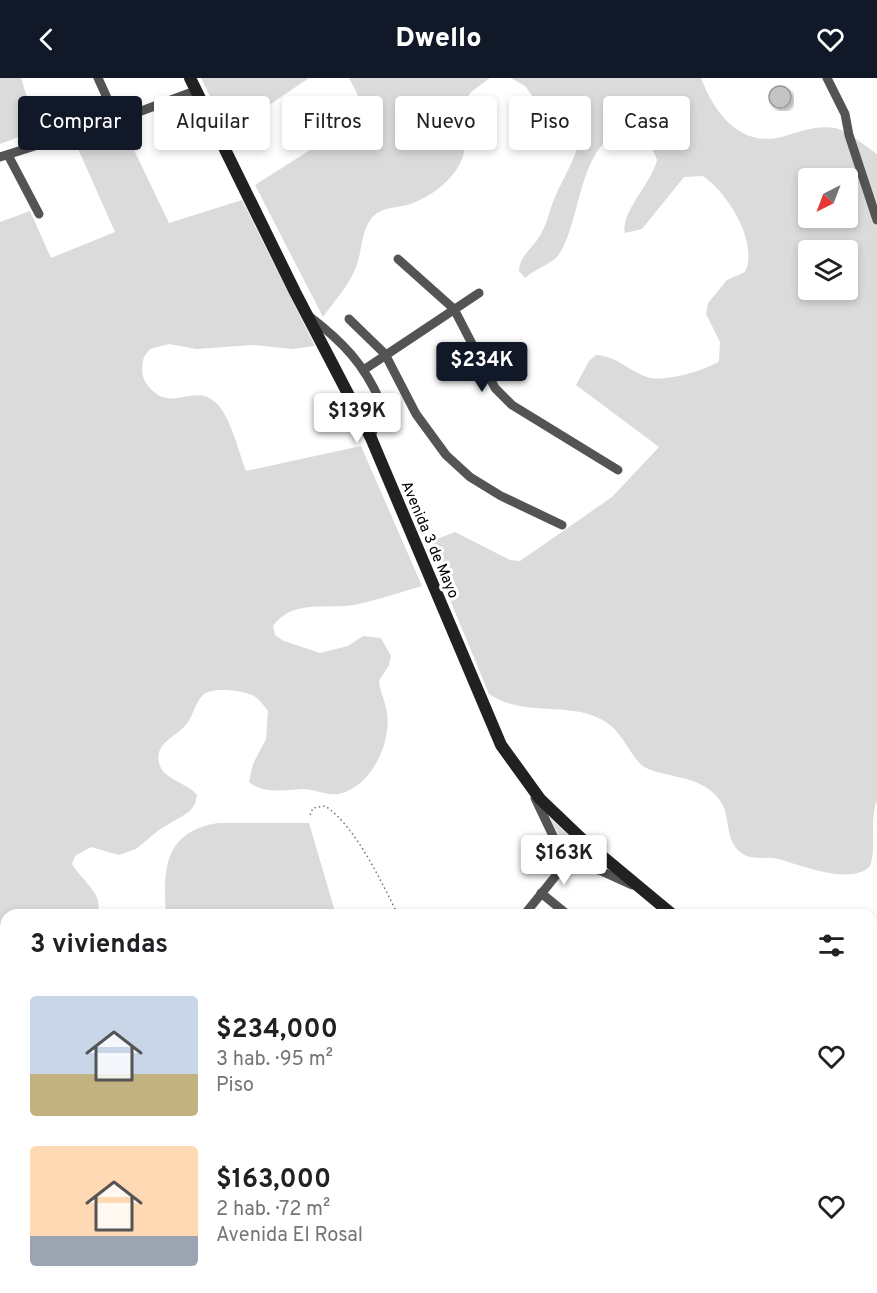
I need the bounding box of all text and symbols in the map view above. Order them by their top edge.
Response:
text: Dwello [395,22,482,56]
icon: back [30,23,63,56]
icon: heart [814,23,847,56]
chip: Comprar [18,96,142,150]
chip: Alquilar [154,96,270,150]
chip: Filtros [282,96,383,150]
chip: Nuevo [395,96,497,150]
chip: Piso [509,96,591,150]
chip: Casa [603,96,690,150]
north arrow [798,168,858,228]
map controls [798,168,858,300]
button: layers [798,240,858,300]
pin: $234K [440,342,524,393]
text: $234K [450,348,514,374]
pin: $139K [315,393,399,444]
text: $139K [328,399,386,425]
street label: Avenida 3 de Mayo [396,478,462,602]
pin: $163K [522,835,606,886]
text: $163K [535,841,593,867]
text: 3 viviendas [30,929,168,962]
icon: filters [815,929,848,962]
text: $234,000 [216,1014,338,1047]
icon: home [78,1020,150,1092]
icon: heart [815,1040,848,1073]
text: 3 hab. · 95 m² [216,1047,333,1073]
text: Piso [216,1073,254,1099]
text: $163,000 [216,1164,331,1197]
icon: home [78,1170,150,1242]
icon: heart [815,1190,848,1223]
text: 2 hab. · 72 m² [216,1197,330,1223]
text: Avenida El Rosal [216,1223,363,1249]

